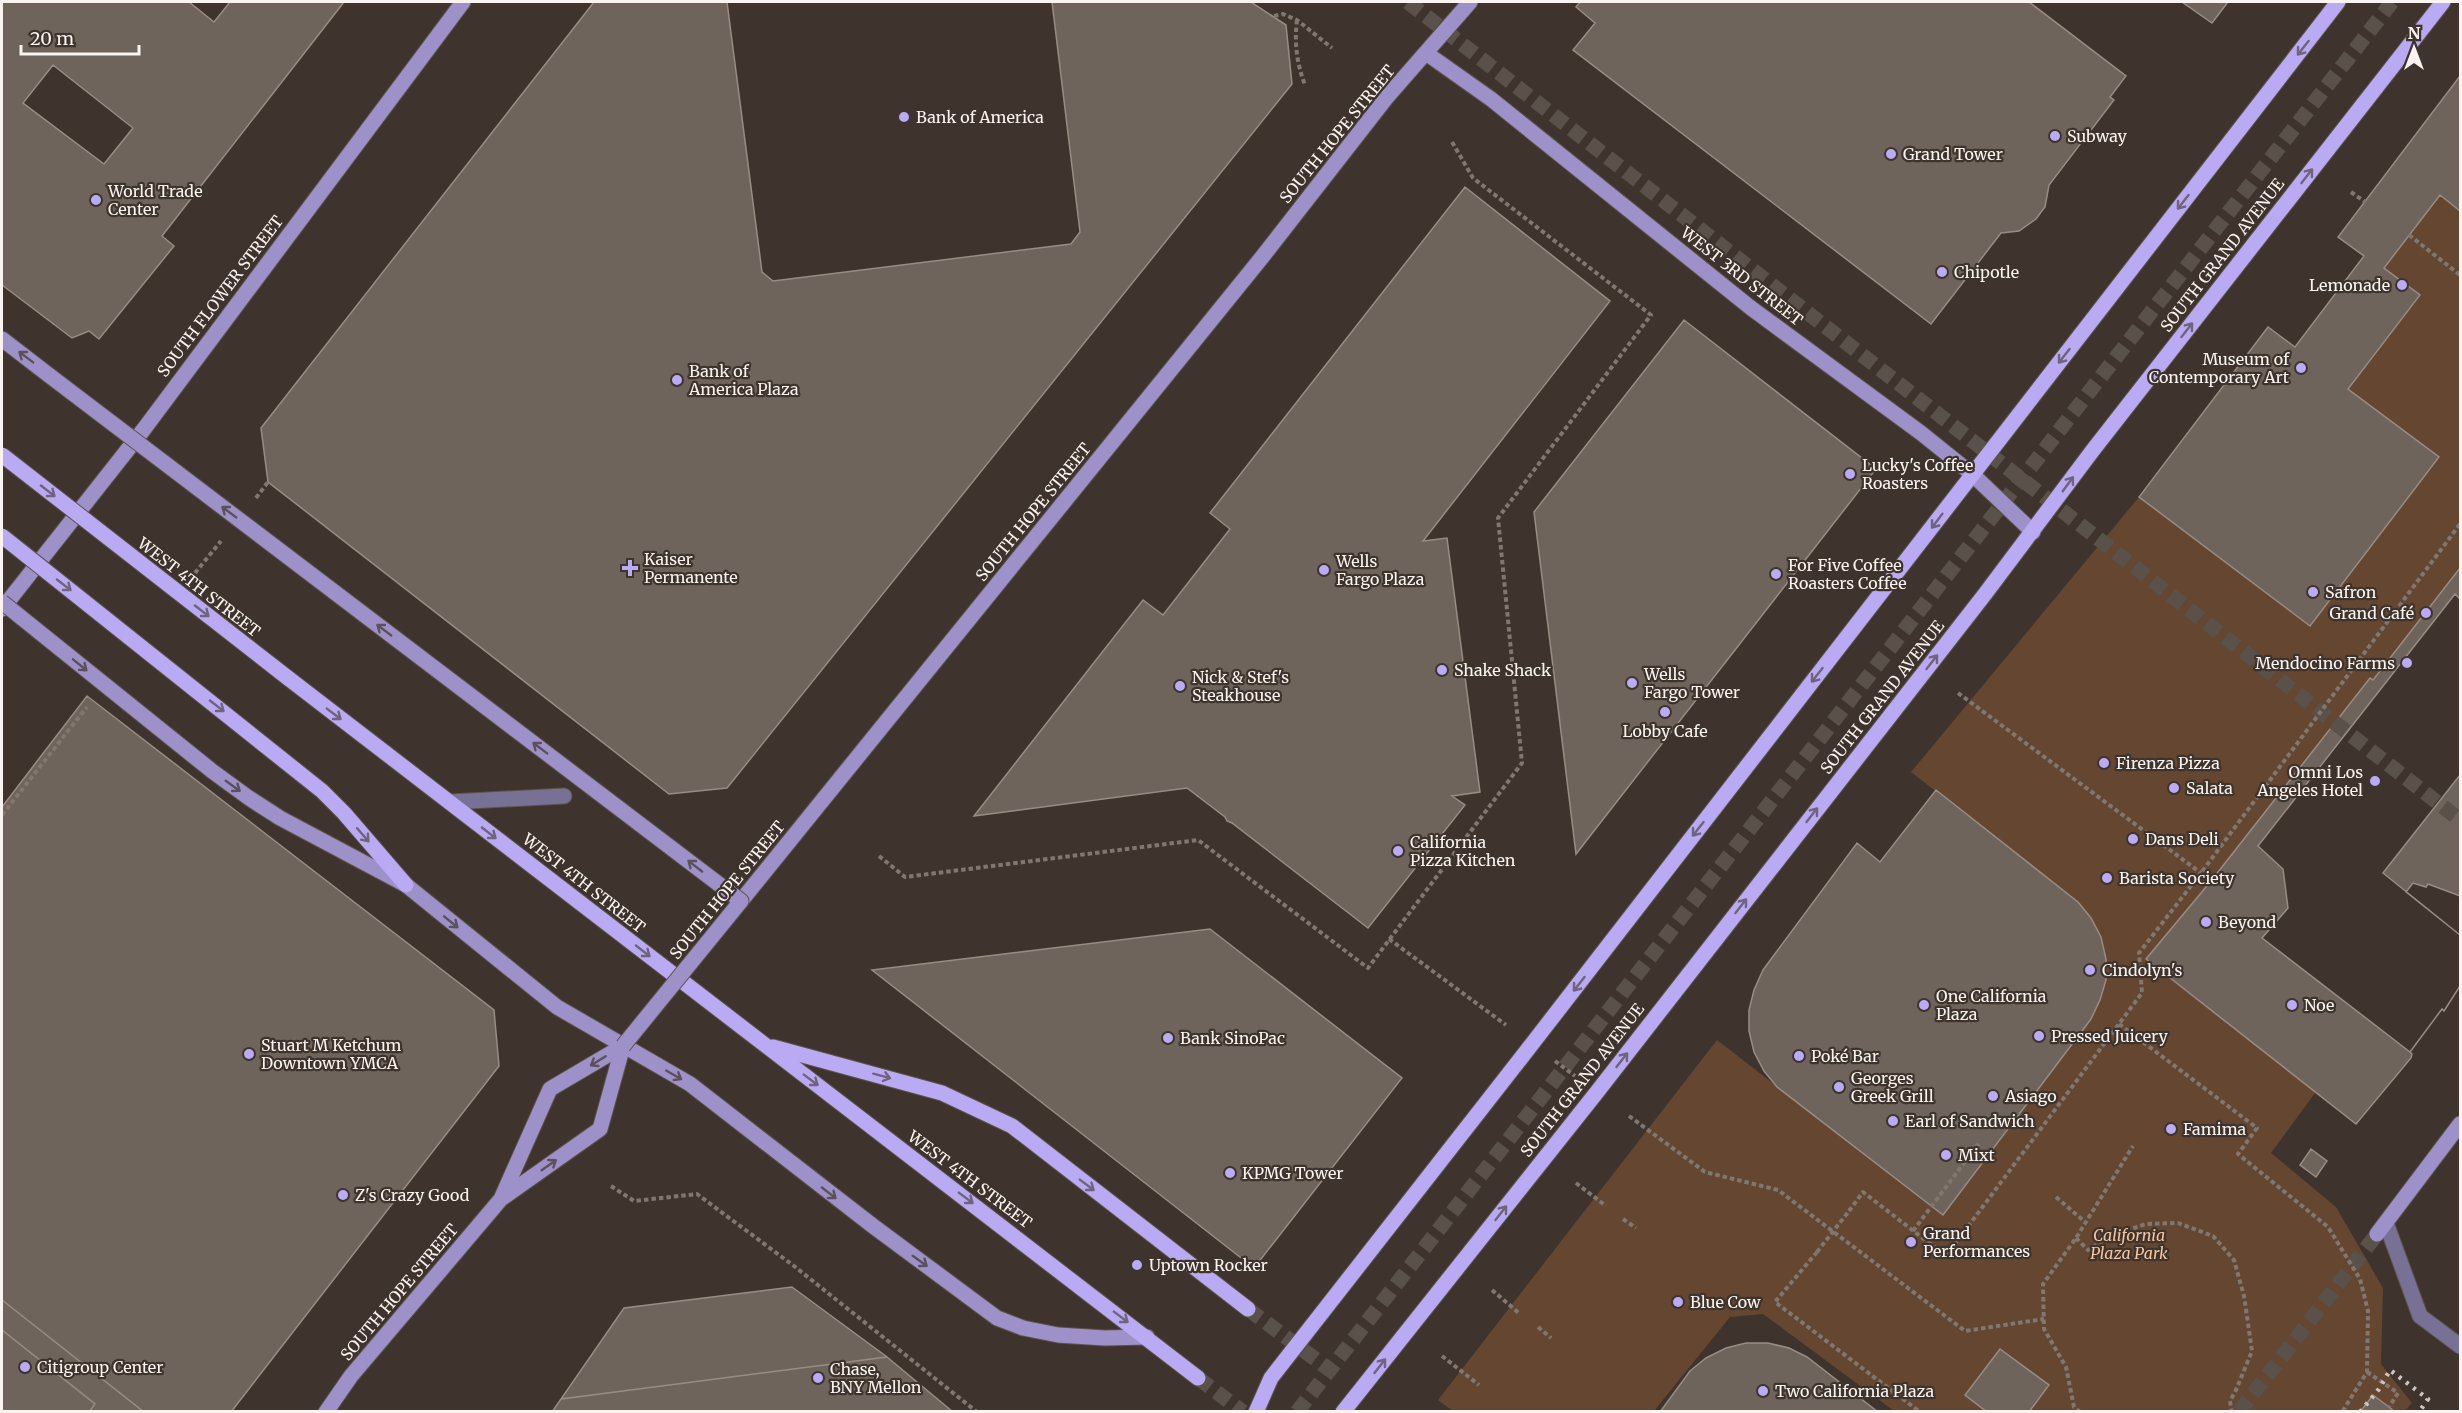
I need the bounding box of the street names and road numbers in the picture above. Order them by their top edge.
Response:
street label: SOUTH HOPE STREET [1275,61,1399,207]
street label: SOUTH GRAND AVENUE [2156,174,2289,336]
street label: SOUTH FLOWER STREET [153,211,287,381]
street label: WEST 3RD STREET [1676,222,1807,330]
street label: SOUTH HOPE STREET [971,439,1095,585]
street label: WEST 4TH STREET [133,532,264,641]
street label: SOUTH GRAND AVENUE [1816,616,1949,778]
street label: SOUTH HOPE STREET [665,817,789,963]
street label: WEST 4TH STREET [518,828,649,937]
street label: SOUTH GRAND AVENUE [1516,999,1649,1161]
street label: WEST 4TH STREET [903,1125,1036,1232]
street label: SOUTH HOPE STREET [336,1220,462,1364]

